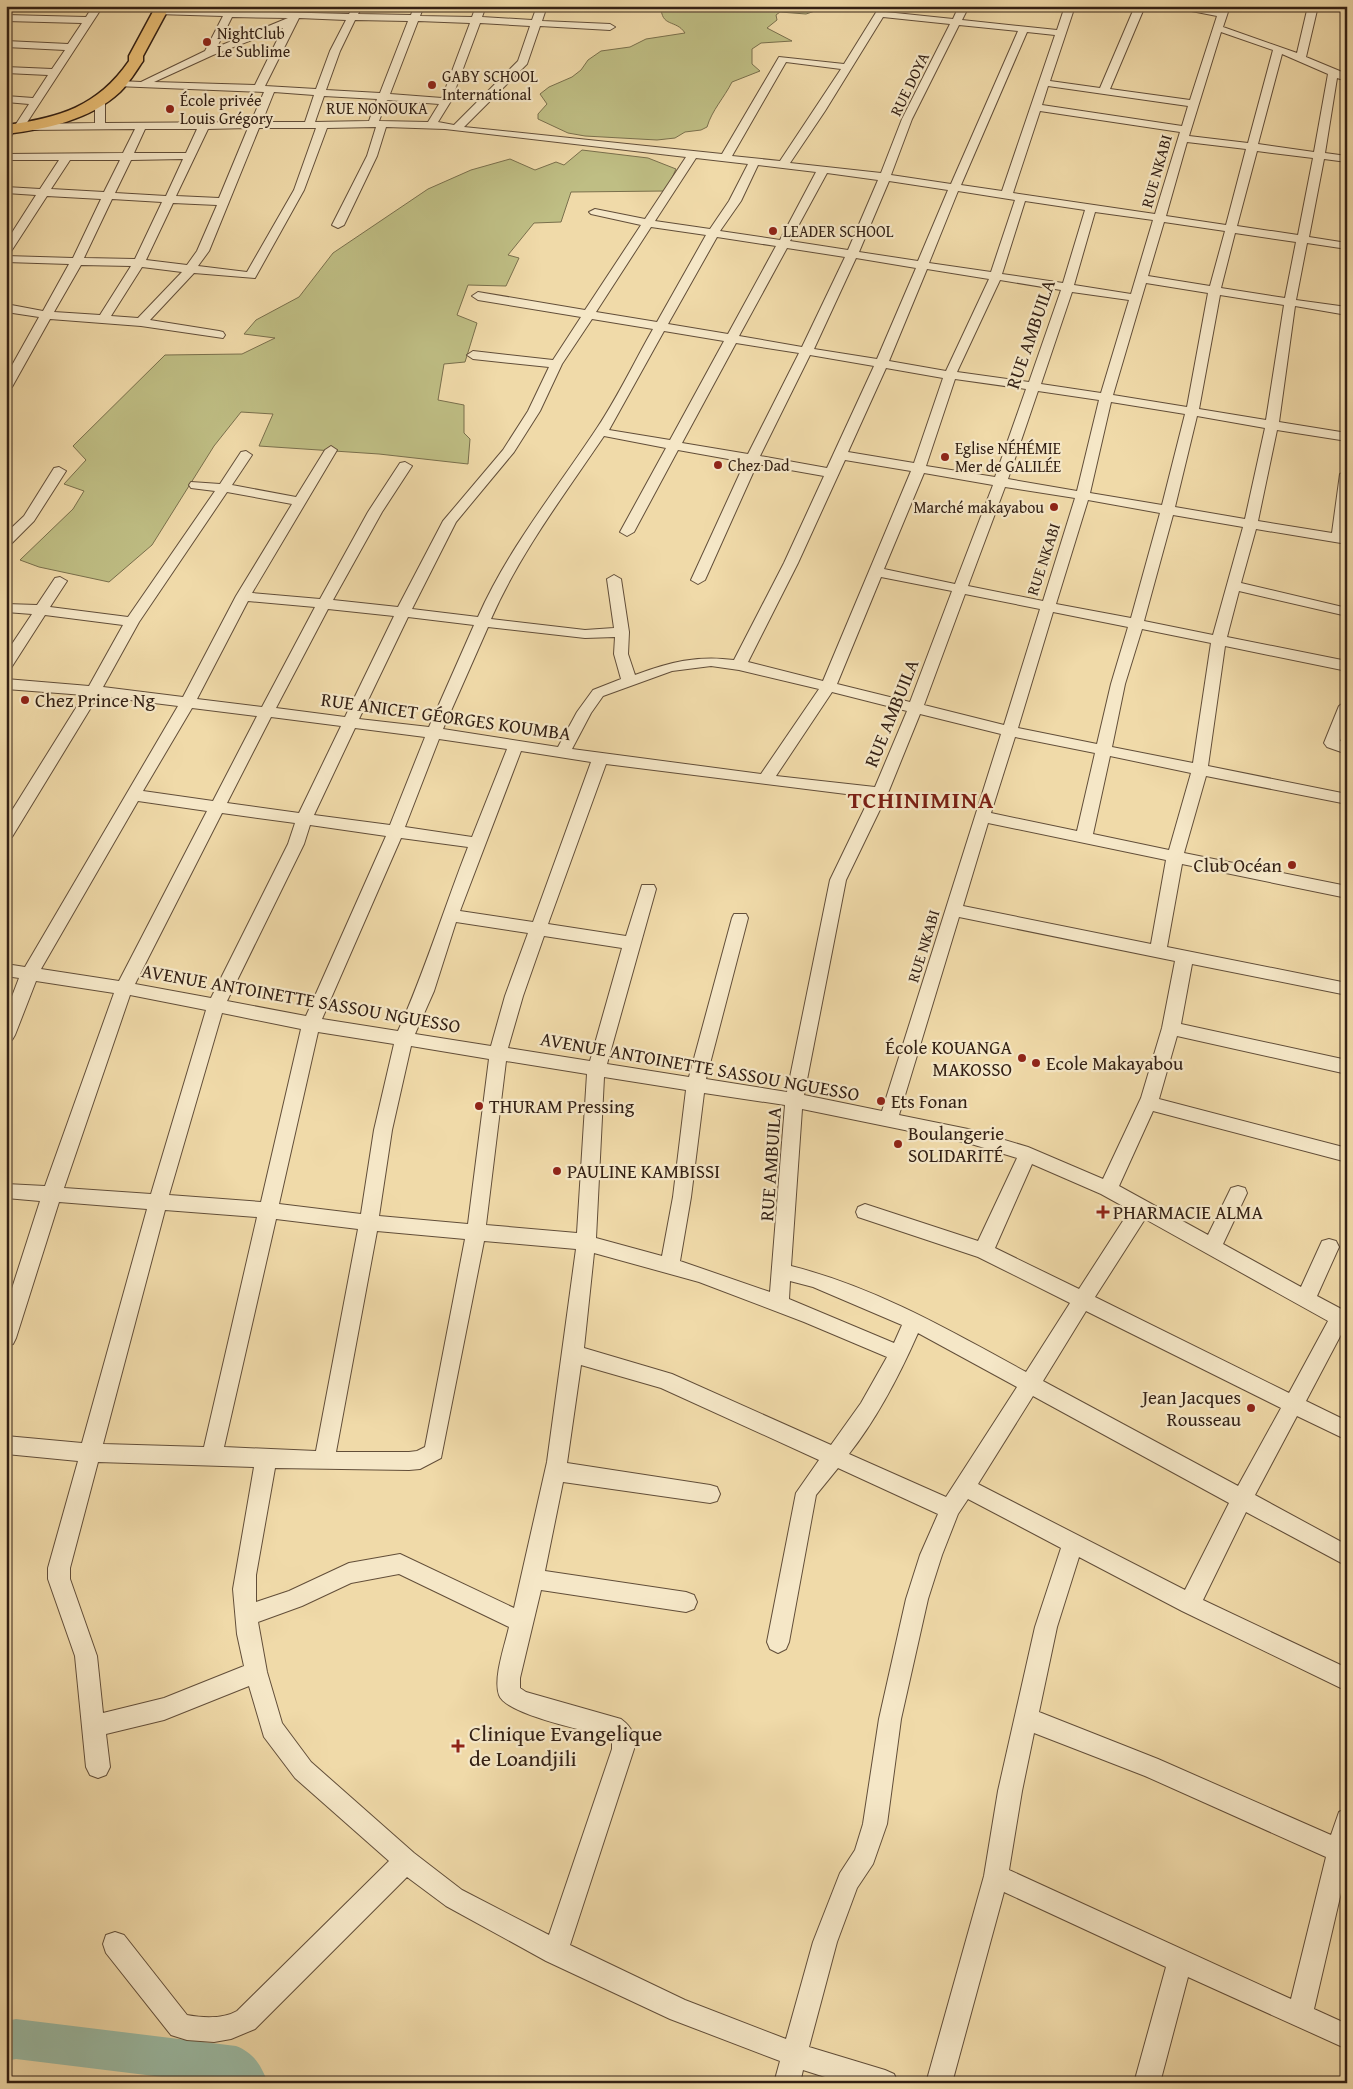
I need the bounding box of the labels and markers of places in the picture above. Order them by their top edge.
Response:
place label: NightClub Le Sublime [217,21,290,63]
marker: NightClub Le Sublime [201,36,213,48]
place label: GABY SCHOOL International [442,64,538,106]
marker: GABY SCHOOL International [426,79,438,91]
place label: École privée Louis Grégory [180,88,273,130]
marker: École privée Louis Grégory [164,103,176,115]
place label: LEADER SCHOOL [783,219,894,243]
marker: LEADER SCHOOL [767,225,779,237]
place label: Eglise NÉHÉMIE Mer de GALILÉE [955,436,1061,478]
marker: Eglise NÉHÉMIE Mer de GALILÉE [939,451,951,463]
place label: Chez Dad [728,453,790,477]
marker: Chez Dad [712,459,724,471]
place label: Marché makayabou [913,495,1044,519]
marker: Marché makayabou [1048,501,1060,513]
place label: Chez Prince Ng [35,686,155,714]
marker: Chez Prince Ng [19,694,31,706]
place label: Club Océan [1194,851,1282,879]
marker: Club Océan [1286,859,1298,871]
place label: École KOUANGA MAKOSSO [885,1033,1012,1083]
place label: Ecole Makayabou [1046,1049,1184,1077]
marker: École KOUANGA MAKOSSO [1016,1052,1028,1064]
marker: Ecole Makayabou [1030,1057,1042,1069]
place label: Ets Fonan [891,1087,968,1115]
place label: THURAM Pressing [489,1092,635,1120]
marker: Ets Fonan [875,1095,887,1107]
marker: THURAM Pressing [473,1100,485,1112]
place label: Boulangerie SOLIDARITÉ [908,1119,1004,1169]
marker: Boulangerie SOLIDARITÉ [892,1138,904,1150]
place label: PAULINE KAMBISSI [567,1157,720,1185]
marker: PAULINE KAMBISSI [551,1165,563,1177]
place label: PHARMACIE ALMA [1113,1198,1263,1226]
marker: PHARMACIE ALMA [1097,1206,1109,1218]
place label: Jean Jacques Rousseau [1140,1383,1242,1433]
marker: Jean Jacques Rousseau [1245,1402,1257,1414]
place label: Clinique Evangelique de Loandjili [469,1717,662,1774]
marker: Clinique Evangelique de Loandjili [451,1739,465,1753]

